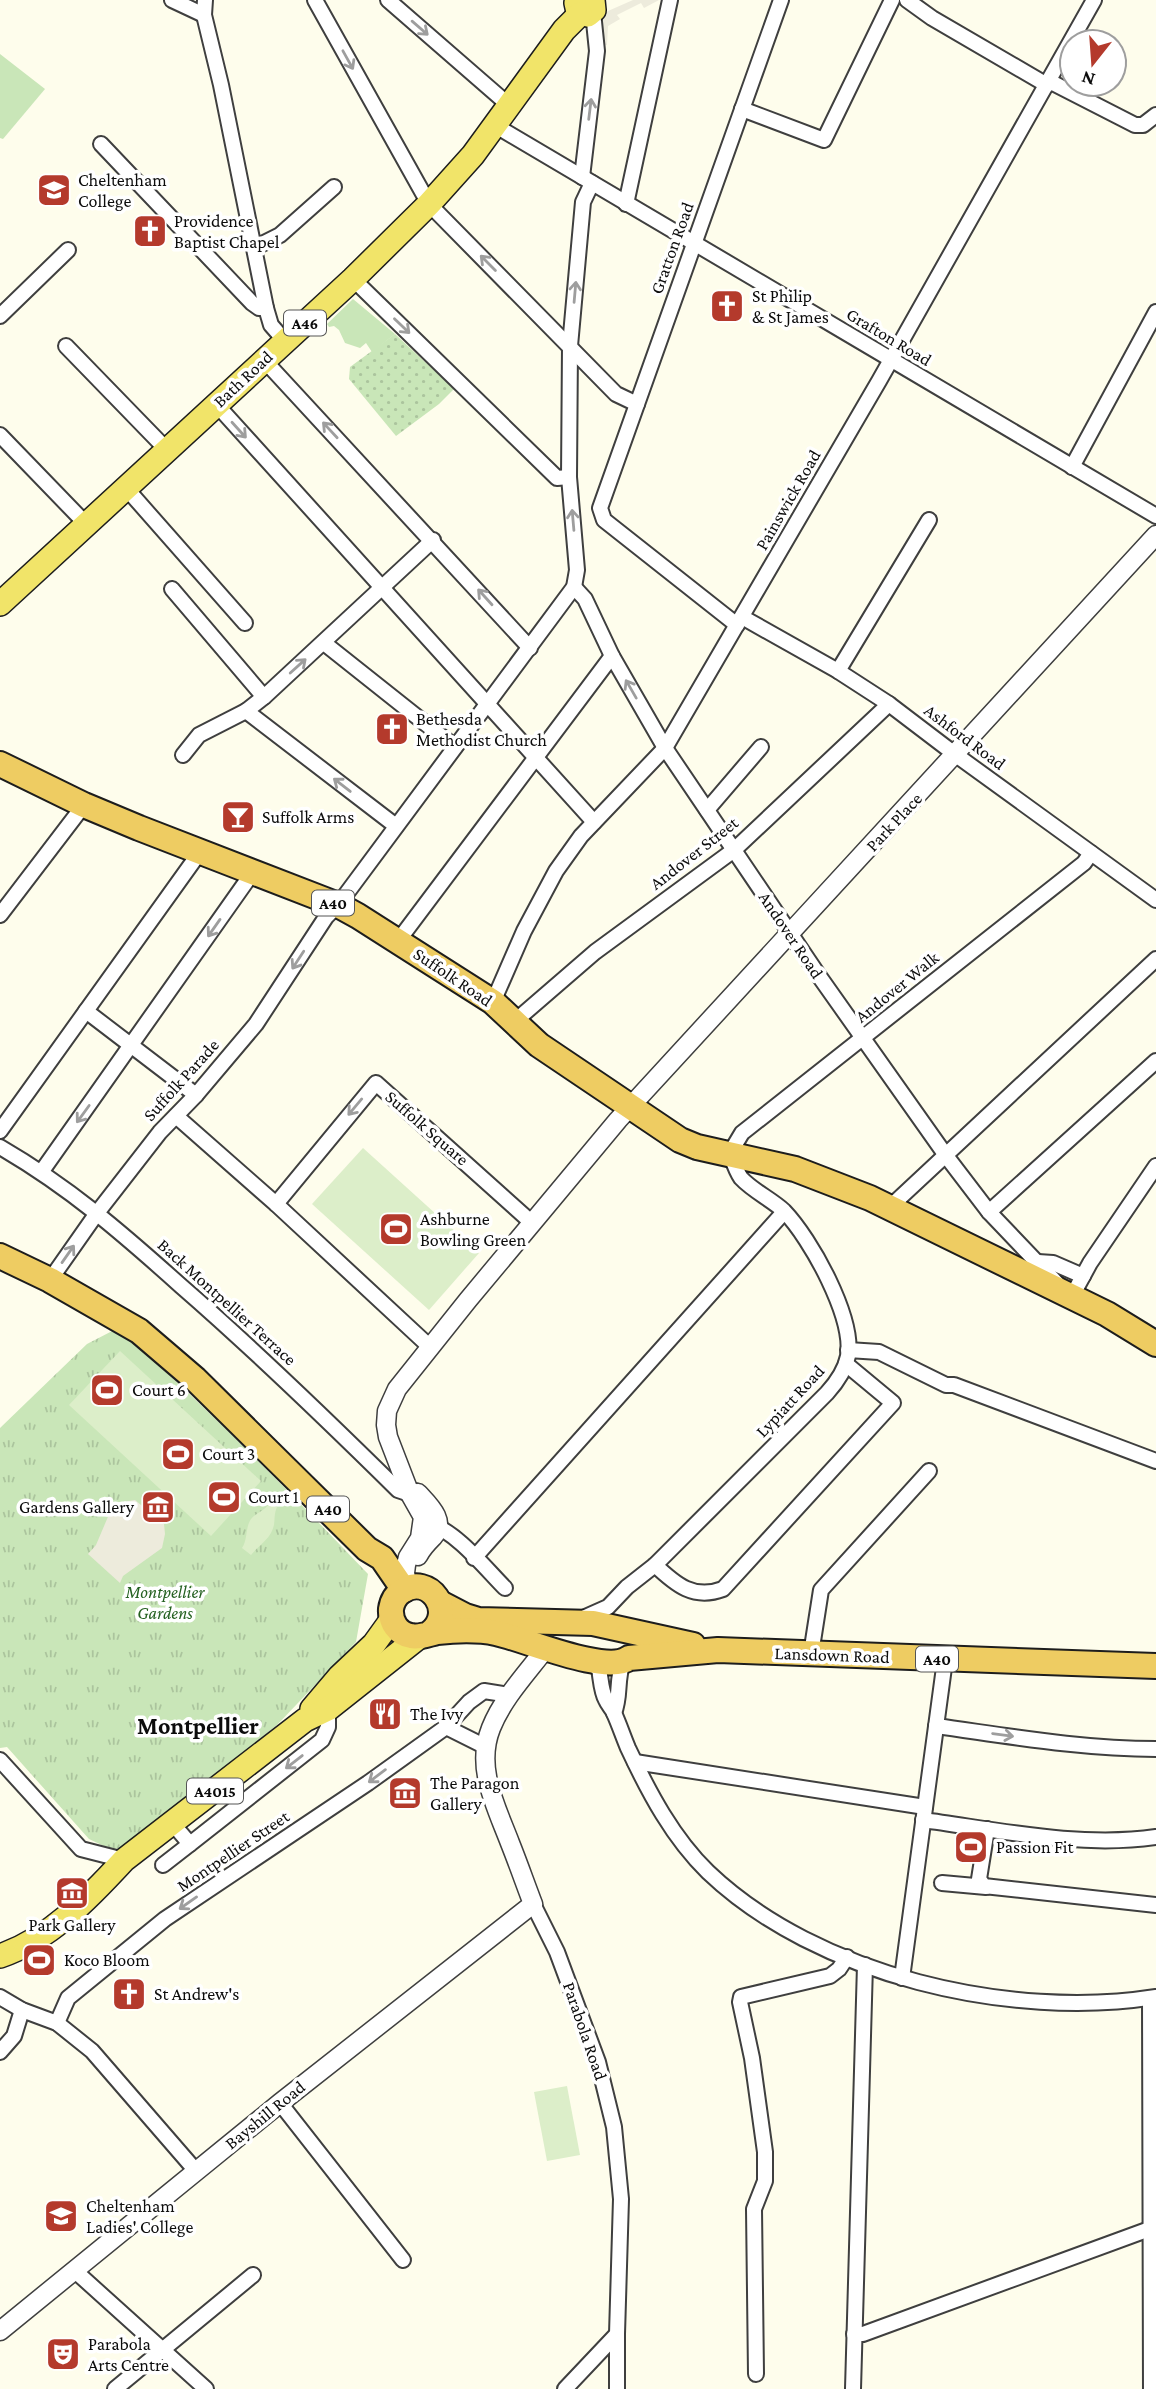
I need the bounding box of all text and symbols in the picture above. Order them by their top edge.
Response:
one-way arrow [411,20,429,36]
north arrow [1058,28,1128,98]
one-way arrow [341,49,355,69]
text: N [1079,67,1097,91]
one-way arrow [584,99,597,121]
place label: Cheltenham College [78,170,167,211]
school or university icon: Cheltenham College [35,171,73,209]
street label: Gratton Road [646,199,698,297]
place label: Providence Baptist Chapel [174,211,280,252]
church icon: Providence Baptist Chapel [131,212,169,250]
one-way arrow [479,255,496,272]
one-way arrow [569,282,582,304]
place label: St Philip & St James [752,286,829,327]
church icon: St Philip & St James [708,287,746,325]
street label: Grafton Road [843,304,935,370]
road number: A46 [284,310,326,336]
one-way arrow [393,318,410,335]
street label: Bath Road [209,346,277,411]
one-way arrow [231,421,248,438]
one-way arrow [321,422,338,439]
street label: Painswick Road [751,446,825,554]
one-way arrow [566,509,579,531]
one-way arrow [476,589,493,606]
one-way arrow [289,658,307,674]
one-way arrow [624,679,637,700]
street label: Ashford Road [920,700,1010,774]
place label: Bethesda Methodist Church [416,709,547,750]
church icon: Bethesda Methodist Church [373,710,411,748]
one-way arrow [333,777,351,792]
street label: Park Place [862,789,926,855]
bar icon: Suffolk Arms [219,798,257,836]
place label: Suffolk Arms [262,807,354,827]
street label: Andover Street [646,812,743,894]
street label: Andover Road [755,888,828,983]
road number: A40 [312,890,354,916]
one-way arrow [207,918,221,937]
street label: Suffolk Road [410,943,497,1011]
street label: Andover Walk [851,947,943,1027]
one-way arrow [290,950,305,969]
street label: Suffolk Parade [139,1035,223,1125]
street label: Suffolk Square [381,1086,473,1170]
one-way arrow [348,1098,363,1116]
one-way arrow [76,1104,91,1123]
place label: Ashburne Bowling Green [420,1209,526,1250]
sports icon: Ashburne Bowling Green [377,1210,415,1248]
street label: Back Montpellier Terrace [154,1235,300,1369]
one-way arrow [61,1245,75,1264]
street label: Lypiatt Road [752,1360,829,1441]
sports icon: Court 6 [88,1371,126,1409]
place label: Court 6 [132,1380,186,1400]
sports icon: Court 3 [159,1435,197,1473]
place label: Court 3 [202,1444,255,1464]
sports icon: Court 1 [205,1478,243,1516]
place label: Court 1 [248,1487,299,1507]
museum icon: Gardens Gallery [139,1488,177,1526]
place label: Gardens Gallery [19,1497,135,1517]
road number: A40 [307,1497,349,1522]
park label: Montpellier Gardens [124,1582,205,1623]
street label: Lansdown Road [774,1643,890,1667]
road number: A40 [916,1646,958,1672]
restaurant icon: The Ivy [366,1695,404,1733]
place label: The Ivy [410,1704,464,1724]
district label: Montpellier [137,1712,259,1739]
one-way arrow [992,1729,1014,1742]
one-way arrow [285,1754,303,1769]
one-way arrow [368,1769,387,1784]
place label: The Paragon Gallery [430,1773,520,1814]
museum icon: The Paragon Gallery [386,1774,424,1812]
road number: A4015 [187,1778,243,1804]
street label: Montpellier Street [173,1806,294,1896]
sports icon: Passion Fit [952,1828,990,1866]
place label: Passion Fit [996,1837,1074,1857]
museum icon: Park Gallery [53,1874,91,1912]
one-way arrow [179,1896,198,1910]
place label: Park Gallery [28,1915,116,1935]
sports icon: Koco Bloom [20,1941,58,1979]
place label: Koco Bloom [64,1950,150,1970]
church icon: St Andrew's [110,1975,148,2013]
street label: Parabola Road [559,1979,611,2083]
place label: St Andrew's [154,1984,239,2004]
street label: Bayshill Road [221,2076,309,2153]
place label: Cheltenham Ladies' College [86,2196,193,2237]
school or university icon: Cheltenham Ladies' College [42,2197,80,2235]
place label: Parabola Arts Centre [88,2334,169,2375]
theatre icon: Parabola Arts Centre [44,2335,82,2373]

